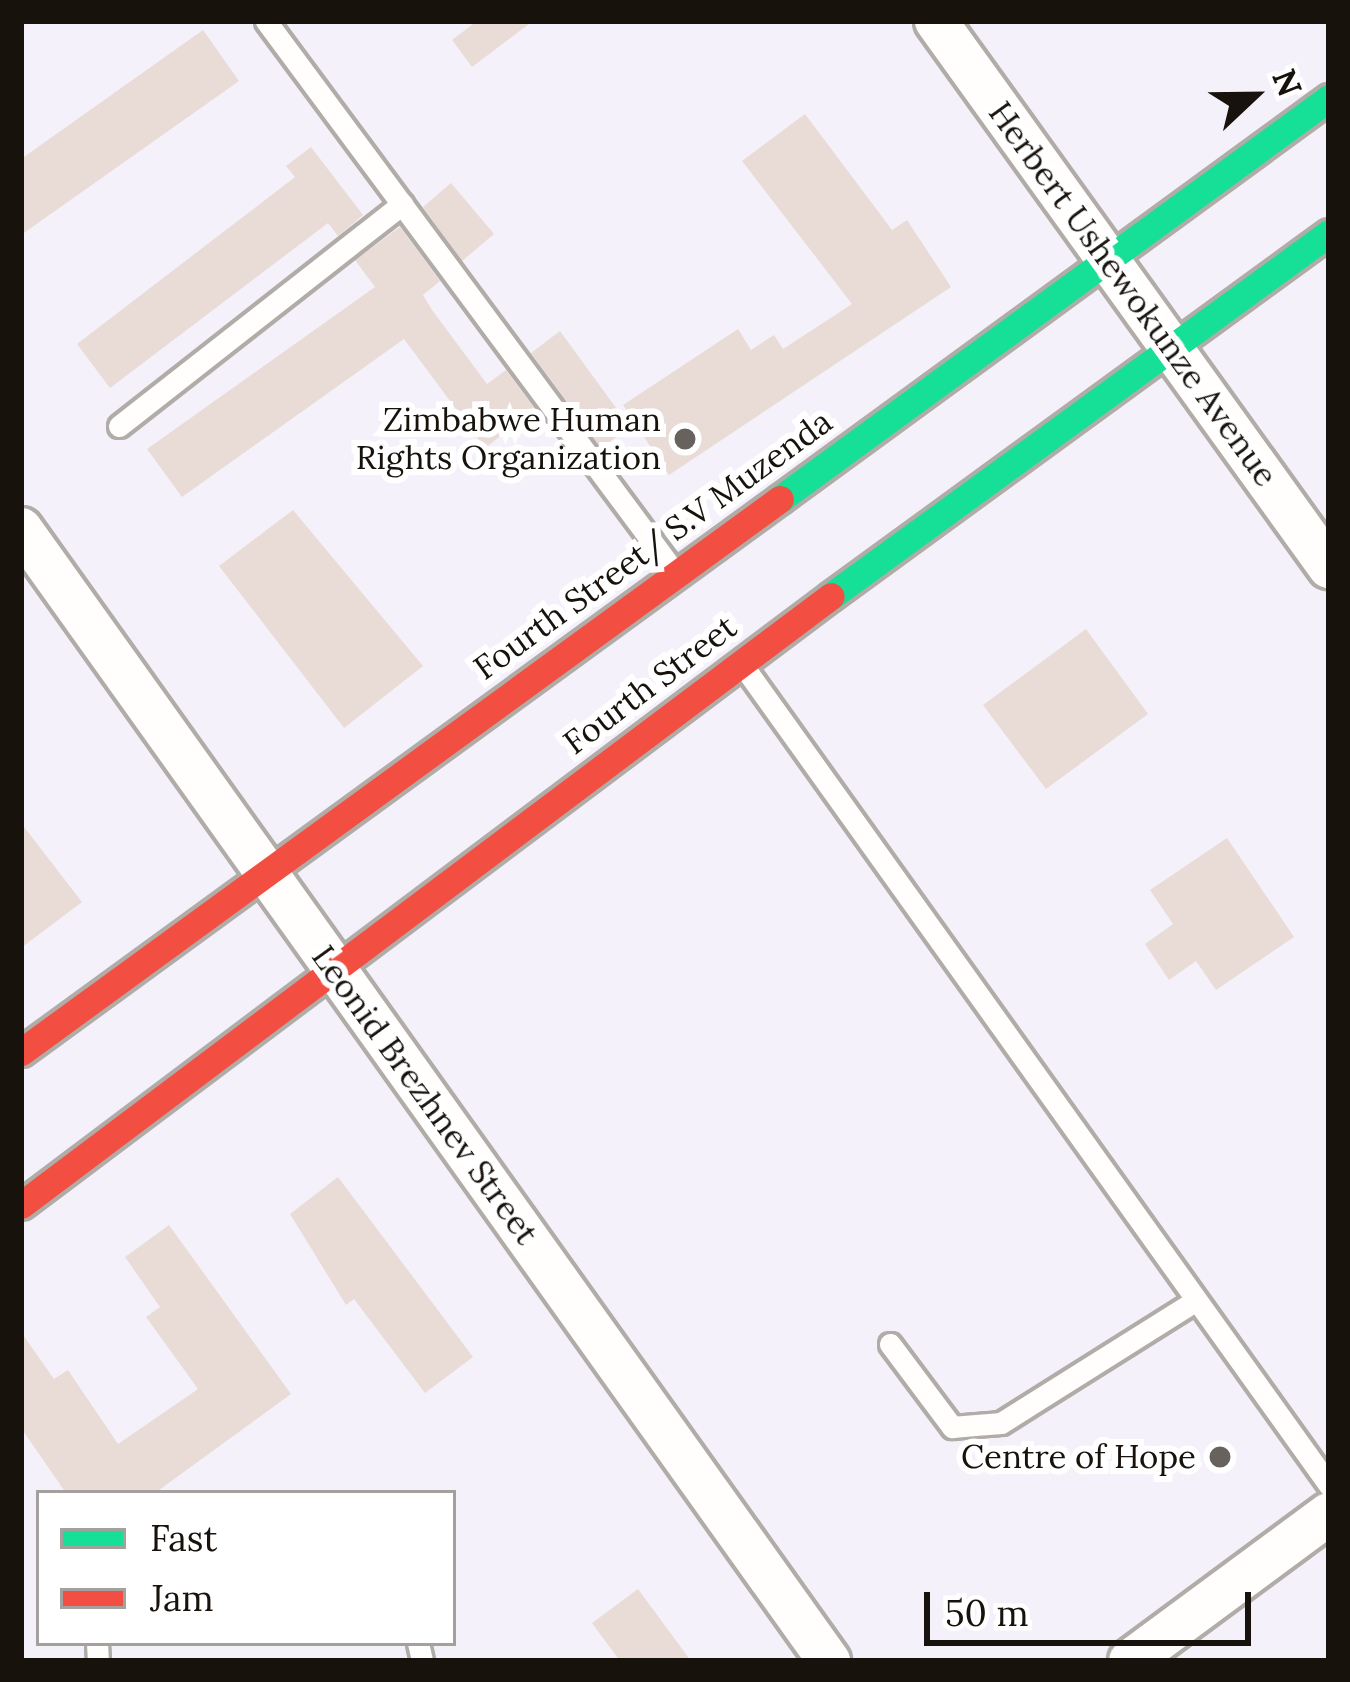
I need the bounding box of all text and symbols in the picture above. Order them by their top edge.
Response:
north arrow [1194,36,1314,156]
text: N [1263,63,1312,102]
street label: Herbert Ushewokunze Avenue [980,94,1286,494]
place label: Zimbabwe Human Rights Organization [356,400,661,478]
street label: Fourth Street/ S.V Muzenda [466,402,840,688]
marker: Zimbabwe Human Rights Organization [672,426,698,452]
street label: Fourth Street [556,607,744,763]
street label: Leonid Brezhnev Street [303,938,547,1252]
place label: Centre of Hope [961,1437,1196,1477]
marker: Centre of Hope [1207,1444,1233,1470]
legend [36,1490,456,1646]
text: Fast [150,1515,217,1561]
scale bar [930,1568,1257,1642]
text: Jam [150,1575,214,1621]
text: 50 m [945,1590,1029,1636]

